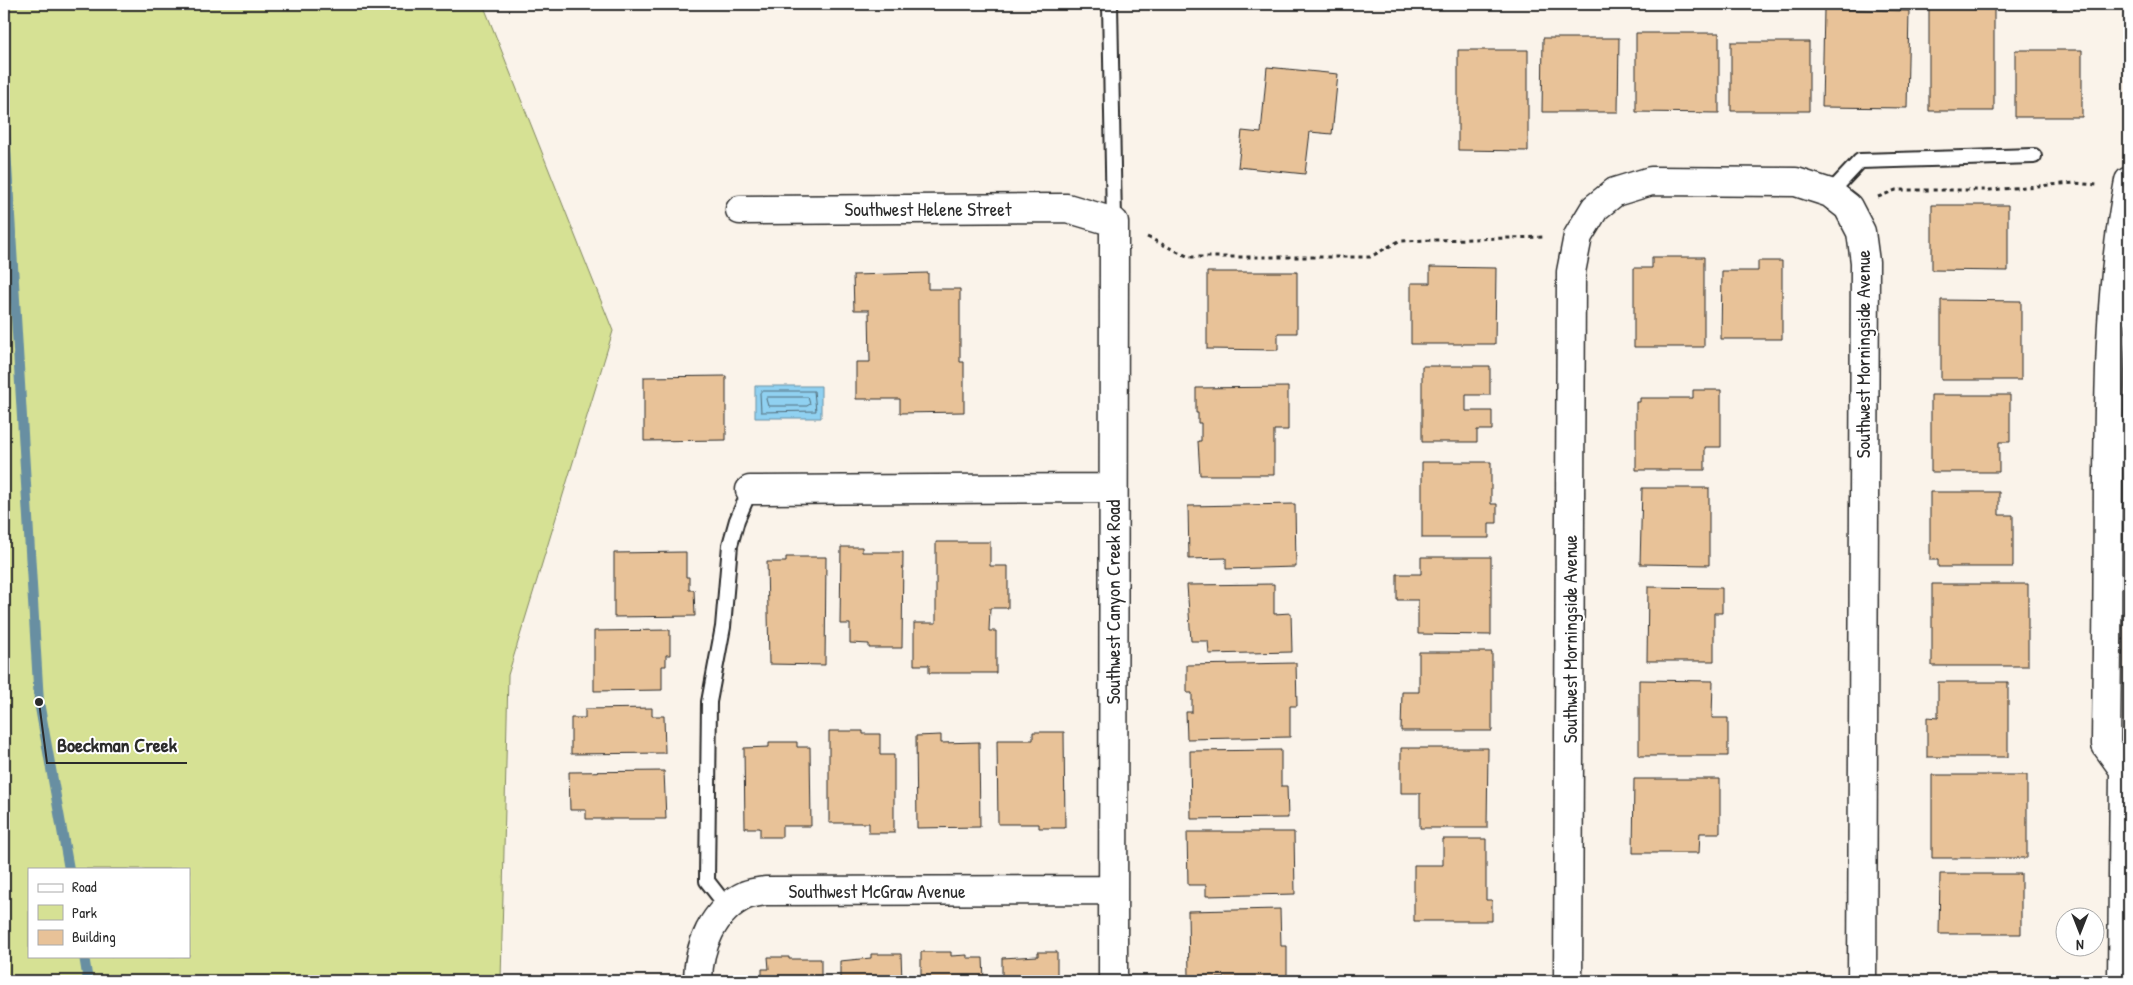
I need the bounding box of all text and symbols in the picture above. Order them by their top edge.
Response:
street label: Southwest Helene Street [845,196,1012,222]
street label: Southwest Morningside Avenue [1850,249,1876,458]
street label: Southwest Canyon Creek Road [1100,499,1126,704]
street label: Southwest Morningside Avenue [1557,534,1583,743]
callout: Boeckman Creek [47,728,187,763]
text: Boeckman Creek [57,731,178,758]
legend [28,868,190,958]
text: Road [72,876,97,897]
street label: Southwest McGraw Avenue [789,878,966,904]
text: Park [72,902,97,923]
north arrow [2056,908,2106,958]
text: Building [72,926,116,947]
text: N [2076,936,2084,955]

